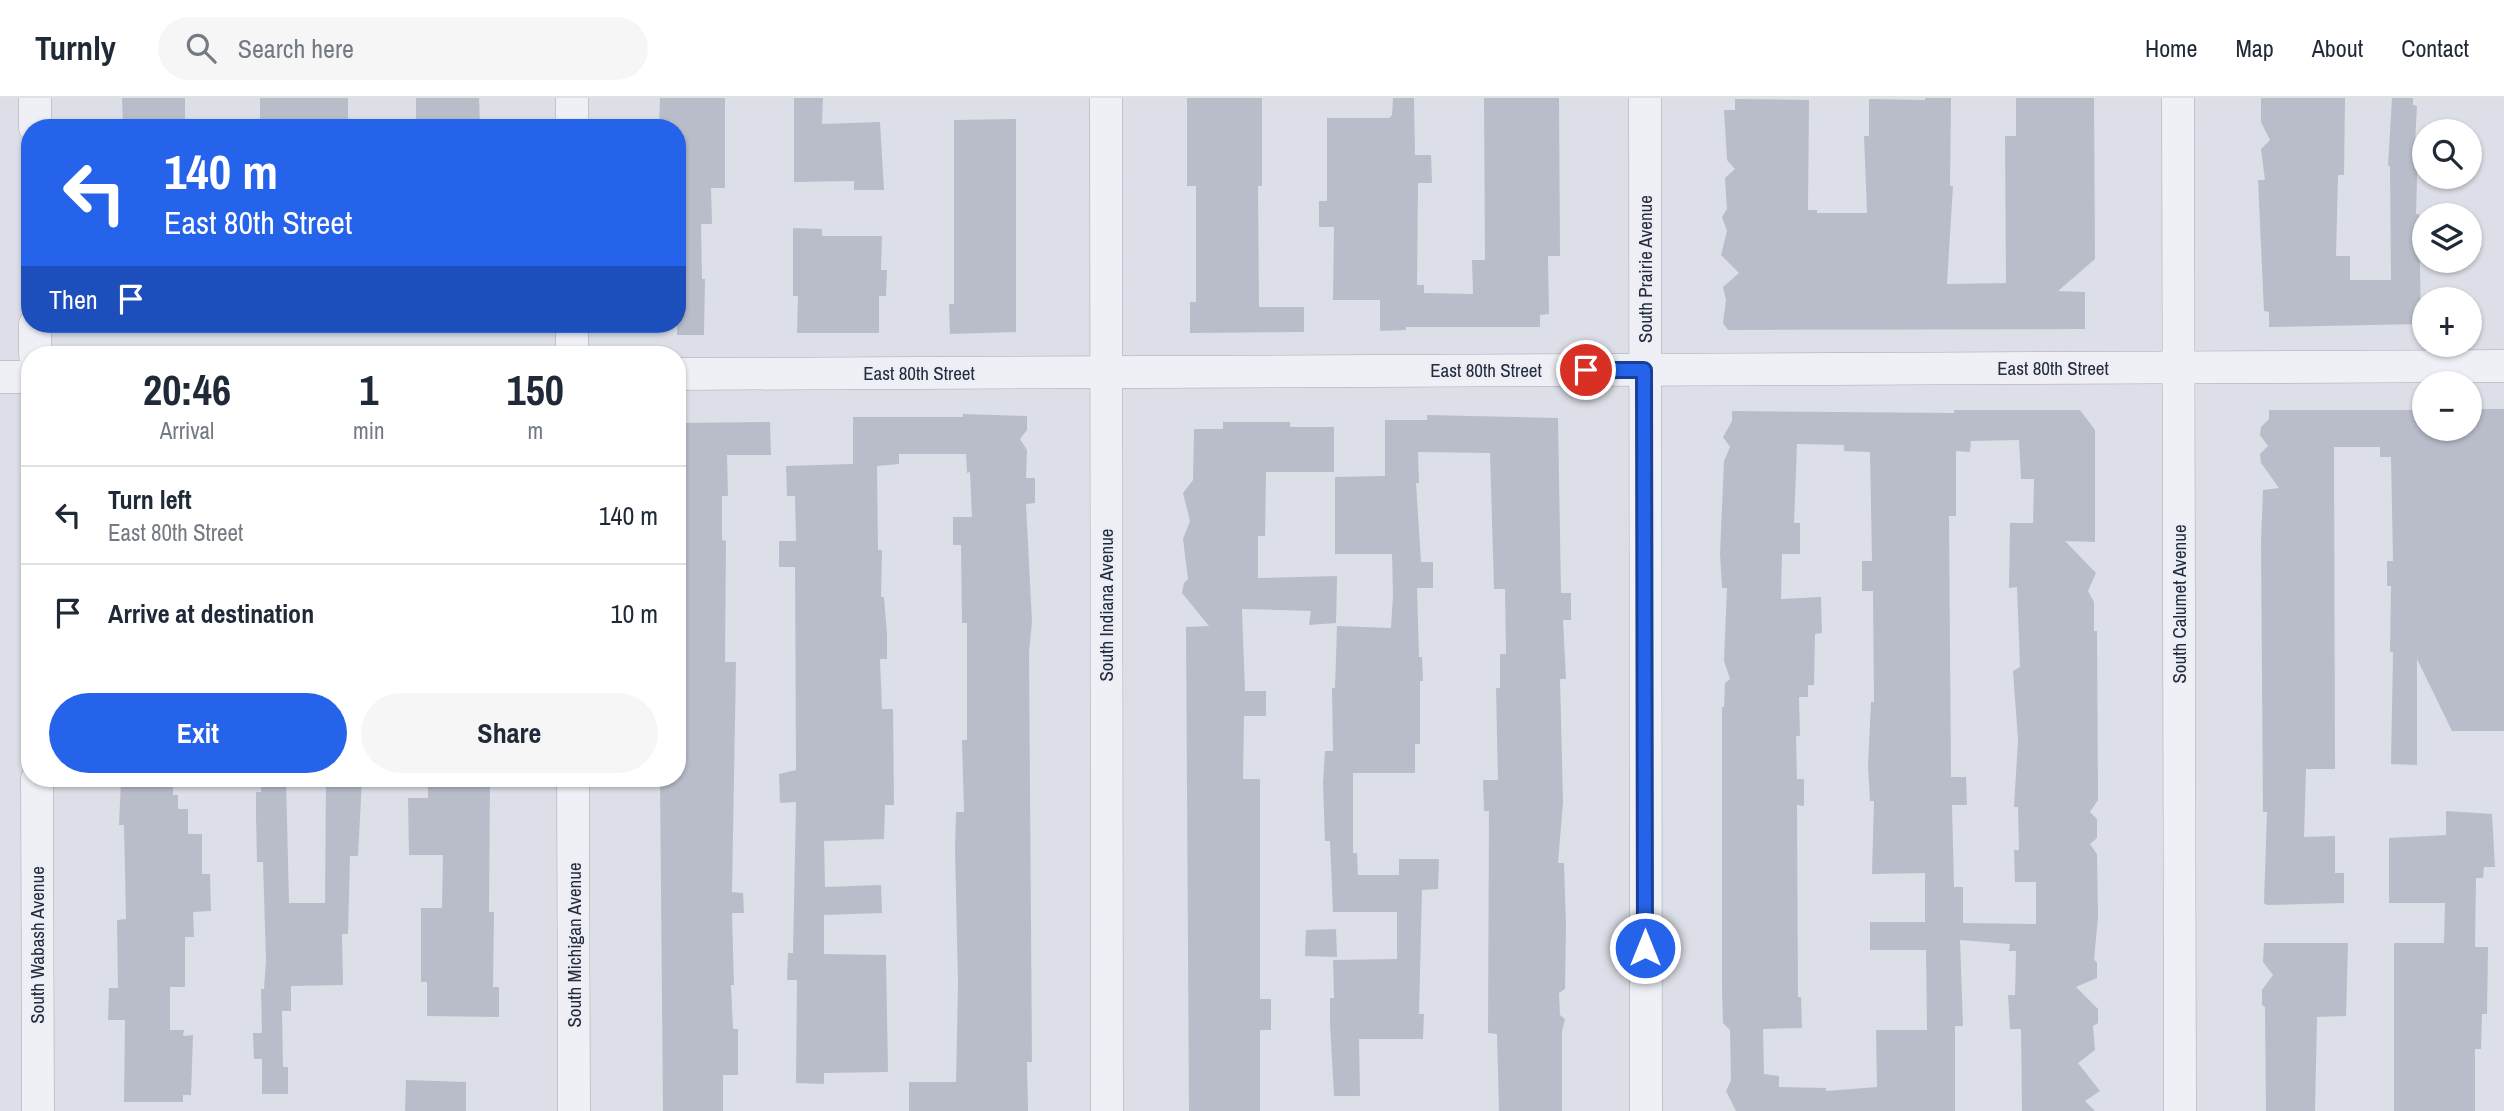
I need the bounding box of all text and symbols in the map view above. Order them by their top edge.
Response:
search box [158,17,648,80]
text: Turnly [35,26,116,70]
icon: search [182,29,220,67]
text: Search here [238,31,354,66]
text: Home [2145,32,2197,64]
text: Map [2235,32,2274,64]
text: About [2312,32,2363,64]
text: Contact [2401,32,2469,64]
map controls [2412,119,2482,441]
button: search [2412,119,2482,189]
text: 140 m [164,138,278,204]
icon: left [49,147,140,238]
street label: South Prairie Avenue [1632,195,1658,343]
text: East 80th Street [164,201,352,244]
button: layers [2412,203,2482,273]
icon: arrive [112,280,150,318]
text: Then [49,282,98,317]
button: + [2412,287,2482,357]
pin [1556,340,1616,400]
icon: arrive [1567,351,1605,389]
street label: East 80th Street [1997,355,2110,381]
street label: East 80th Street [1430,357,1543,383]
street label: East 80th Street [863,360,976,386]
text: 20:46 [143,362,231,418]
text: 1 [359,362,378,418]
text: 150 [507,362,564,418]
button: − [2412,371,2482,441]
text: Arrival [160,415,214,446]
text: min [353,415,385,446]
text: m [527,415,543,446]
text: Turn left [108,482,192,517]
icon: left [49,496,87,534]
text: 140 m [599,498,658,533]
text: East 80th Street [108,517,243,548]
street label: South Calumet Avenue [2166,524,2192,684]
street label: South Indiana Avenue [1093,528,1119,682]
icon: arrive [49,594,87,632]
text: Arrive at destination [108,596,314,631]
text: 10 m [611,596,658,631]
button: Exit [49,693,347,773]
button: Share [361,693,658,773]
street label: South Michigan Avenue [561,862,587,1028]
street label: South Wabash Avenue [24,866,50,1024]
position arrow [1608,911,1682,985]

